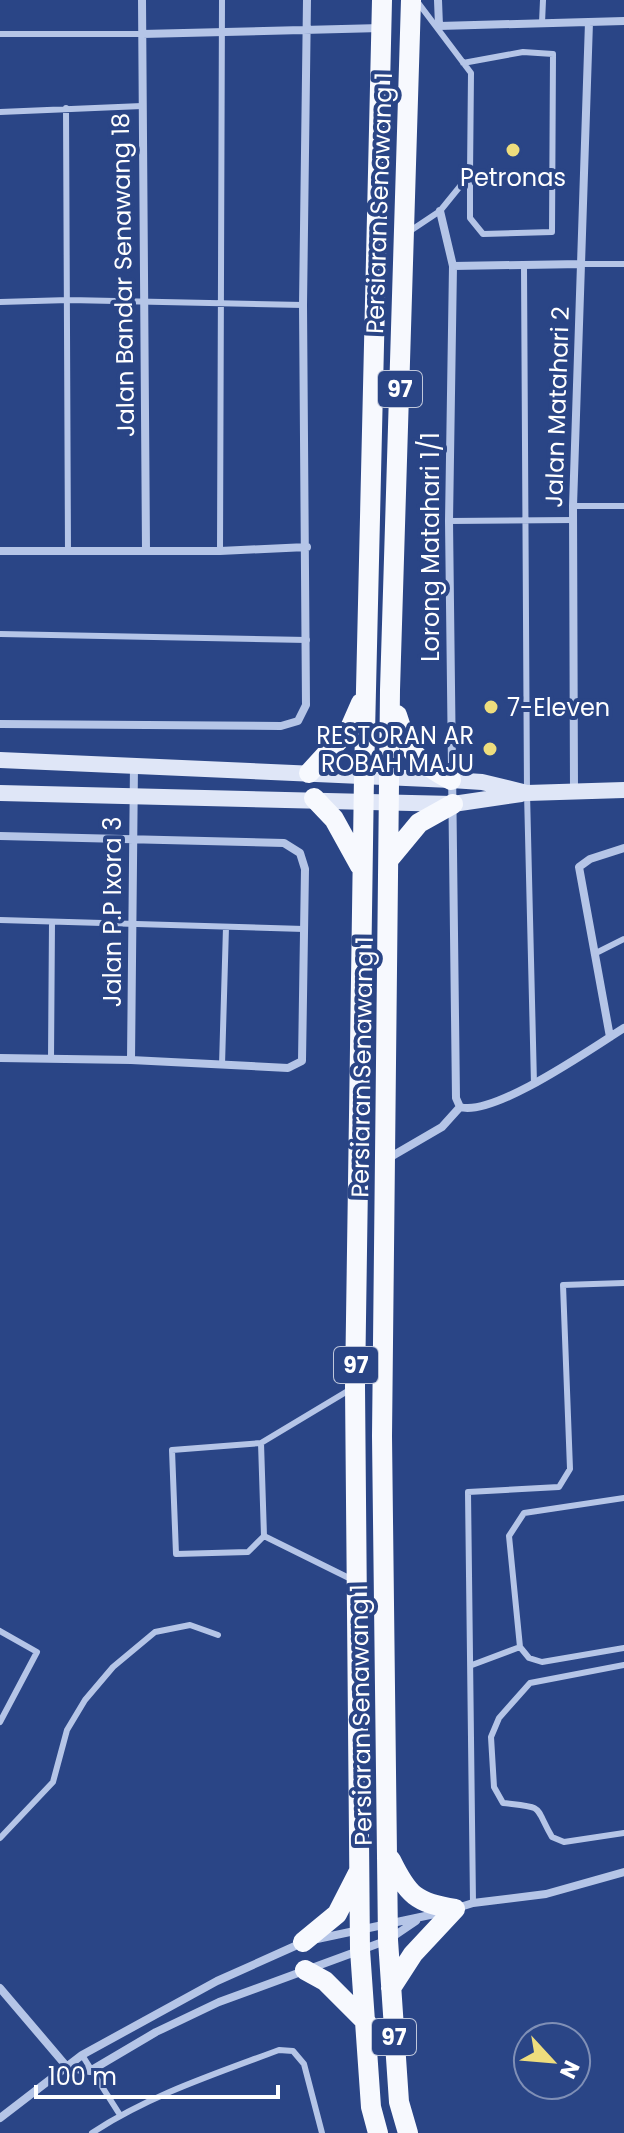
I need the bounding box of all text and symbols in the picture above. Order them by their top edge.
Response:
street label: Persiaran Senawang 1 [358,72,400,334]
street label: Jalan Bandar Senawang 18 [104,113,142,437]
marker: Petronas [504,141,522,159]
place label: Petronas [460,161,566,194]
street label: Jalan Matahari 2 [537,306,577,508]
road number: 97 [378,371,422,407]
street label: Lorong Matahari 1/1 [414,432,447,662]
place label: 7-Eleven [507,691,610,724]
marker: 7-Eleven [482,698,500,716]
place label: RESTORAN AR ROBAH MAJU [316,719,474,780]
marker: RESTORAN AR ROBAH MAJU [481,740,499,758]
street label: Jalan P.P Ixora 3 [96,817,129,1007]
street label: Persiaran Senawang 1 [343,936,381,1198]
road number: 97 [334,1347,378,1383]
street label: Persiaran Senawang 1 [342,1584,380,1846]
road number: 97 [372,2019,416,2055]
north arrow [512,2021,592,2101]
scale bar [36,2049,278,2099]
text: N [552,2055,587,2084]
text: 100 m [48,2060,117,2093]

